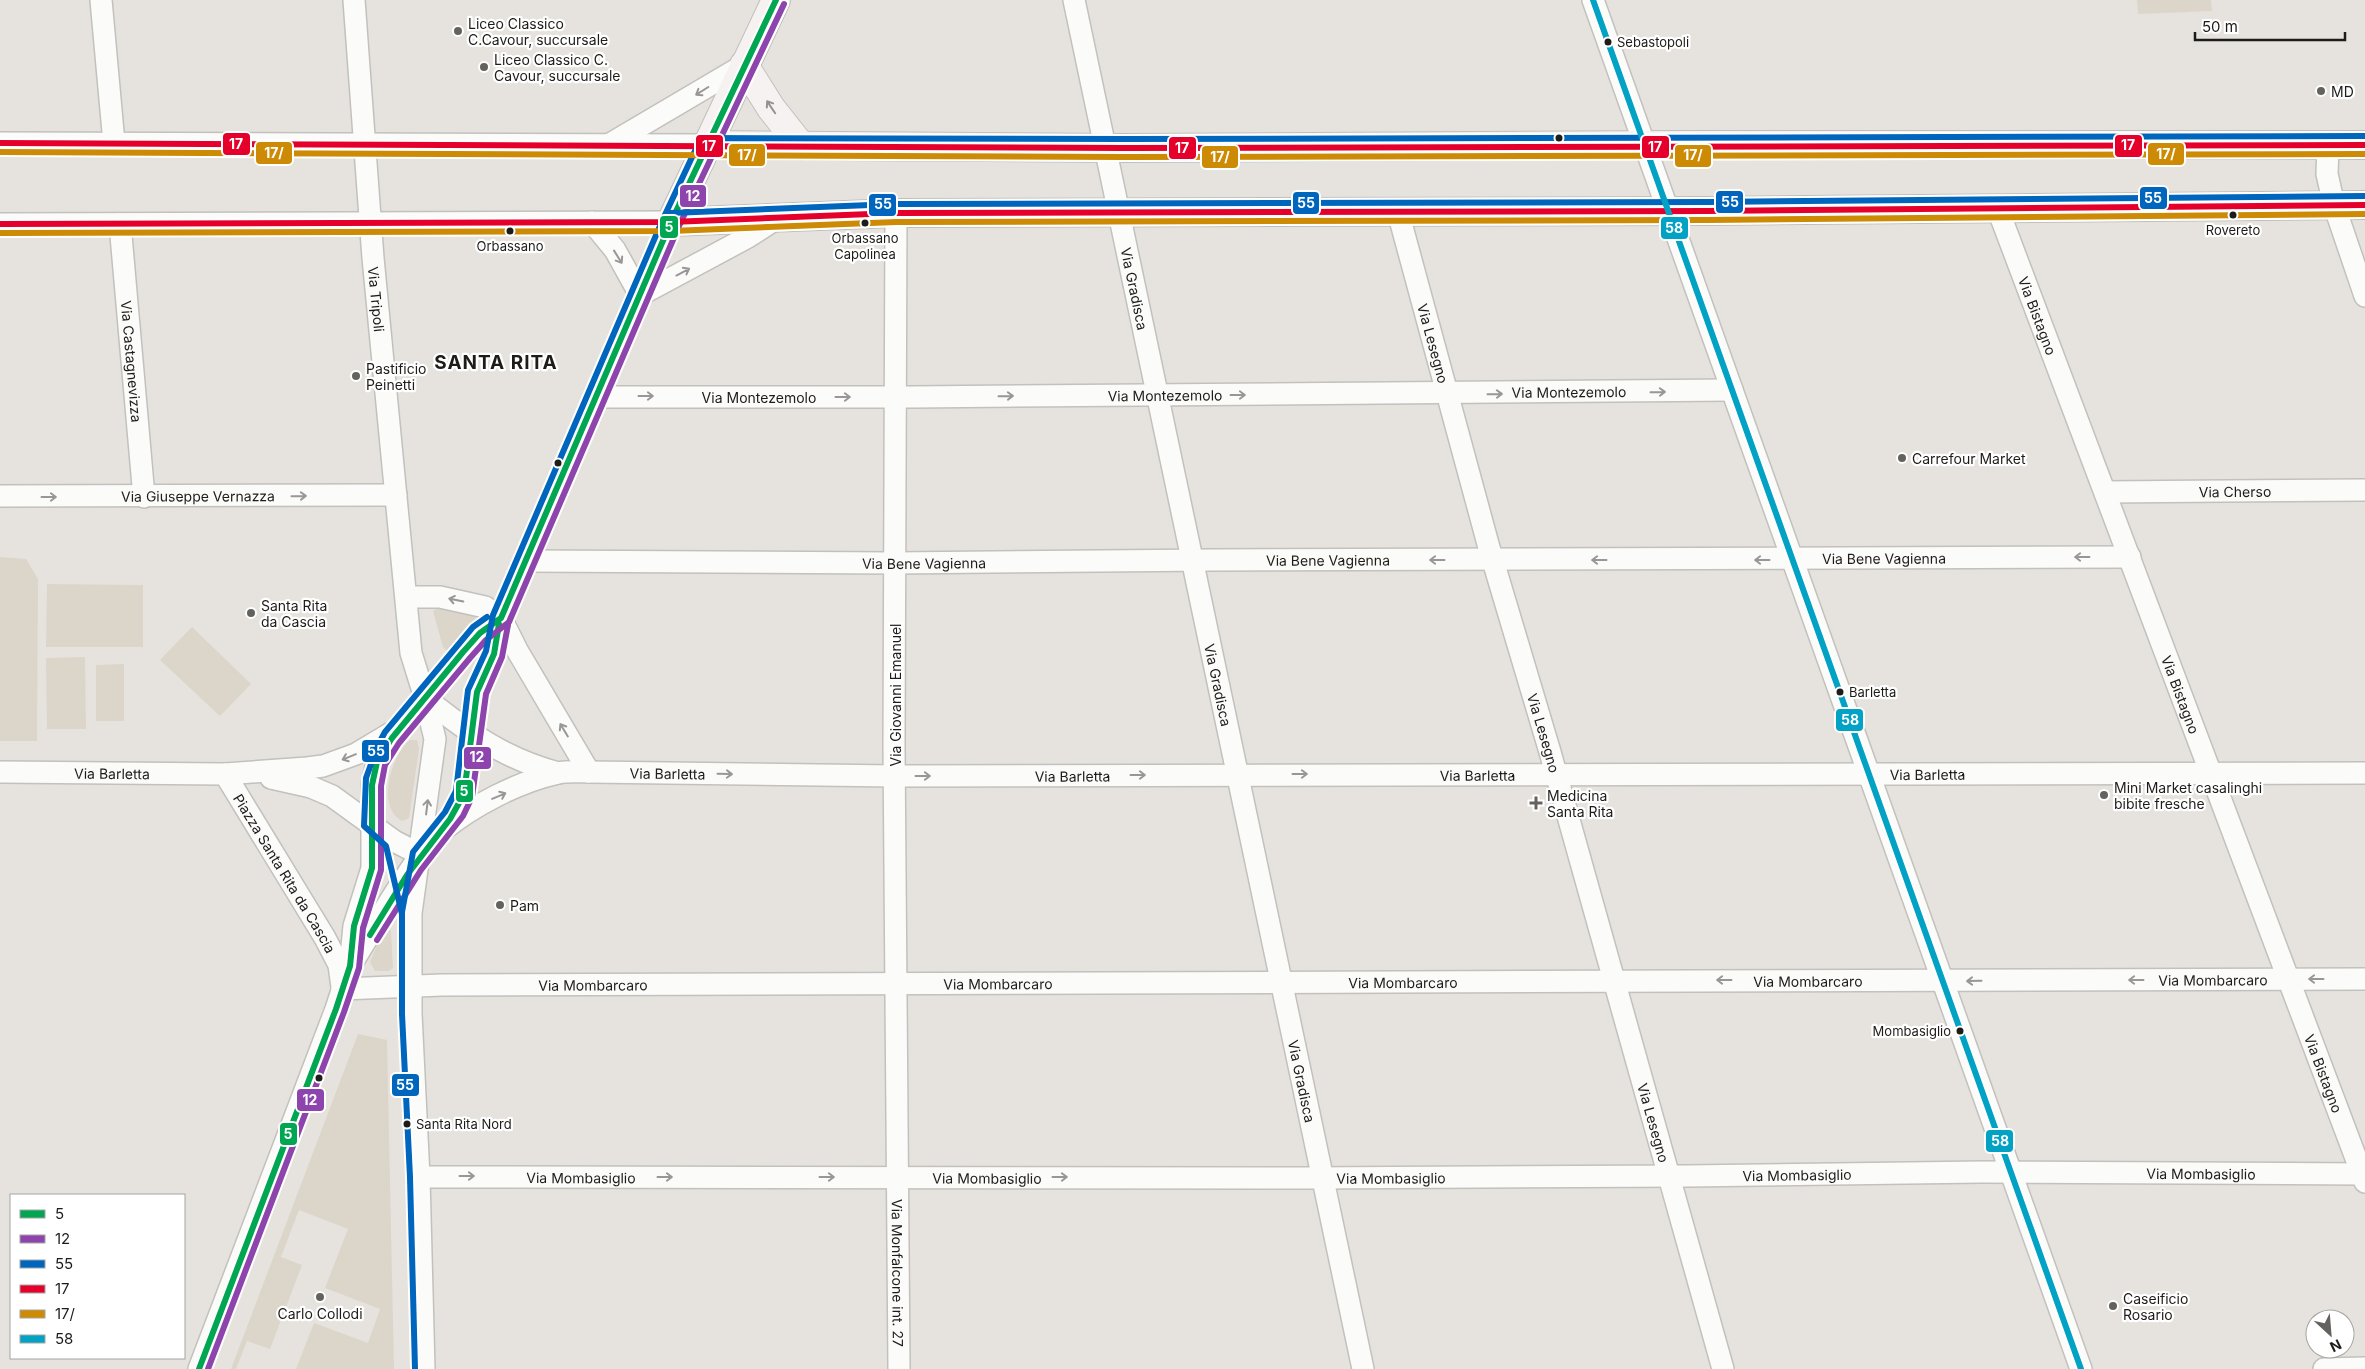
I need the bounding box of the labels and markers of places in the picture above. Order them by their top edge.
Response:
place label: Liceo Classico C.Cavour, succursale [468,15,608,48]
marker: Liceo Classico C.Cavour, succursale [452,25,464,37]
place label: Sebastopoli [1617,34,1689,50]
marker: Sebastopoli [1603,37,1613,47]
place label: Liceo Classico C. Cavour, succursale [494,51,621,84]
marker: Liceo Classico C. Cavour, succursale [478,61,490,73]
place label: MD [2331,83,2354,100]
marker: MD [2315,85,2327,97]
unlabelled marker [1554,133,1564,143]
marker: Rovereto [2228,210,2238,220]
marker: Orbassano Capolinea [860,218,870,228]
place label: Rovereto [2206,222,2260,238]
marker: Orbassano [505,226,515,236]
place label: Orbassano Capolinea [832,230,899,262]
place label: Orbassano [477,238,544,254]
place label: Pastificio Peinetti [366,360,427,393]
marker: Pastificio Peinetti [350,370,362,382]
place label: Carrefour Market [1912,450,2026,467]
marker: Carrefour Market [1896,452,1908,464]
unlabelled marker [553,458,563,468]
place label: Santa Rita da Cascia [261,597,327,630]
marker: Santa Rita da Cascia [245,607,257,619]
place label: Barletta [1849,684,1896,700]
marker: Barletta [1835,687,1845,697]
place label: Mini Market casalinghi bibite fresche [2114,779,2262,812]
place label: Medicina Santa Rita [1547,787,1613,820]
marker: Mini Market casalinghi bibite fresche [2098,789,2110,801]
marker: Medicina Santa Rita [1529,796,1543,810]
place label: Pam [510,897,539,914]
marker: Pam [494,899,506,911]
place label: Mombasiglio [1873,1023,1951,1039]
marker: Mombasiglio [1955,1026,1965,1036]
unlabelled marker [314,1073,324,1083]
place label: Santa Rita Nord [416,1116,512,1132]
marker: Santa Rita Nord [402,1119,412,1129]
place label: Caseificio Rosario [2123,1290,2188,1323]
marker: Carlo Collodi [314,1291,326,1303]
marker: Caseificio Rosario [2107,1300,2119,1312]
place label: Carlo Collodi [277,1305,363,1322]

